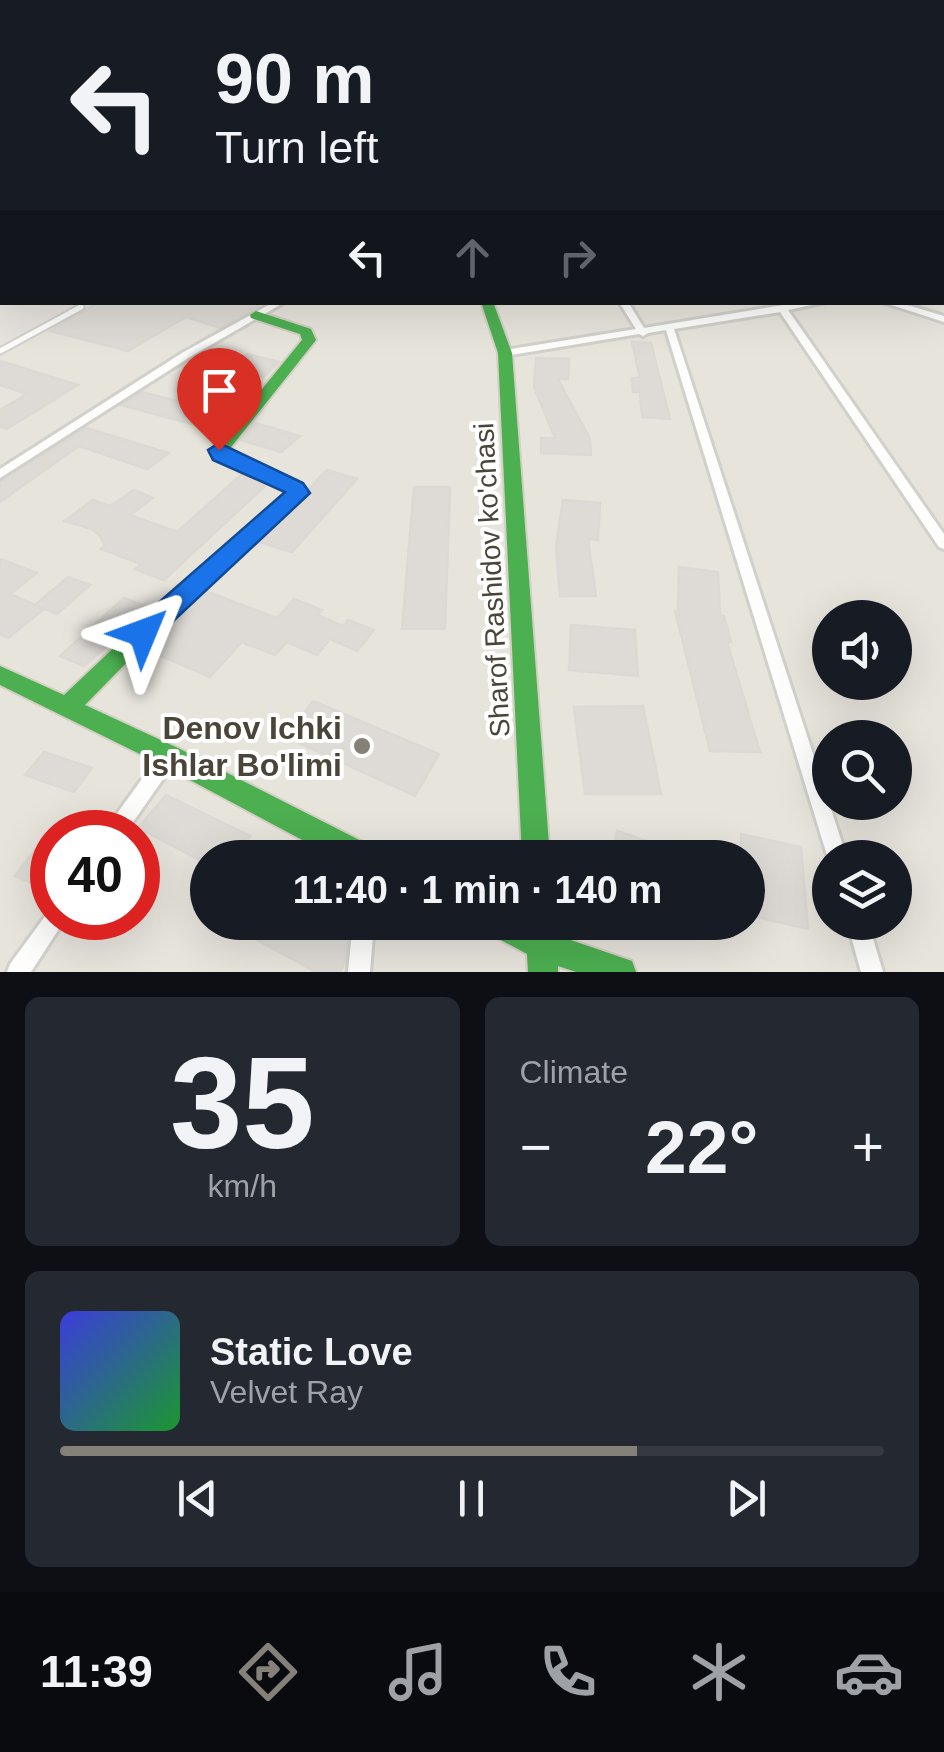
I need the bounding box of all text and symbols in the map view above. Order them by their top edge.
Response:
icon: left [50,40,180,170]
text: 90 m [215,40,375,118]
text: Turn left [215,122,378,173]
icon: left [340,230,395,285]
icon: ahead [445,230,500,285]
icon: right [550,230,605,285]
pin [177,348,262,451]
icon: arrive [192,363,247,418]
street label: Sharof Rashidov ko'chasi [468,422,516,738]
position arrow [91,581,195,685]
map controls [812,600,912,940]
button: sound [812,600,912,700]
place label: Denov Ichki Ishlar Bo'limi [142,710,342,783]
button: search [812,720,912,820]
marker: Denov Ichki Ishlar Bo'limi [351,735,373,757]
speed limit sign: 40 [30,810,160,940]
button: layers [812,840,912,940]
text: 11:40 · 1 min · 140 m [293,869,662,911]
text: 35 [170,1030,315,1176]
text: Climate [520,1054,628,1090]
text: 22° [645,1105,758,1189]
text: − [520,1116,552,1178]
text: + [852,1116,884,1178]
text: km/h [208,1168,277,1204]
text: Static Love [210,1331,413,1373]
text: Velvet Ray [210,1374,363,1410]
icon: previous [170,1471,225,1526]
icon: pause [444,1471,499,1526]
icon: next [719,1471,774,1526]
icon: directions [233,1637,303,1707]
icon: music [383,1637,453,1707]
icon: phone [533,1637,603,1707]
icon: climate [684,1637,754,1707]
icon: car [834,1637,904,1707]
text: 11:39 [40,1646,153,1697]

